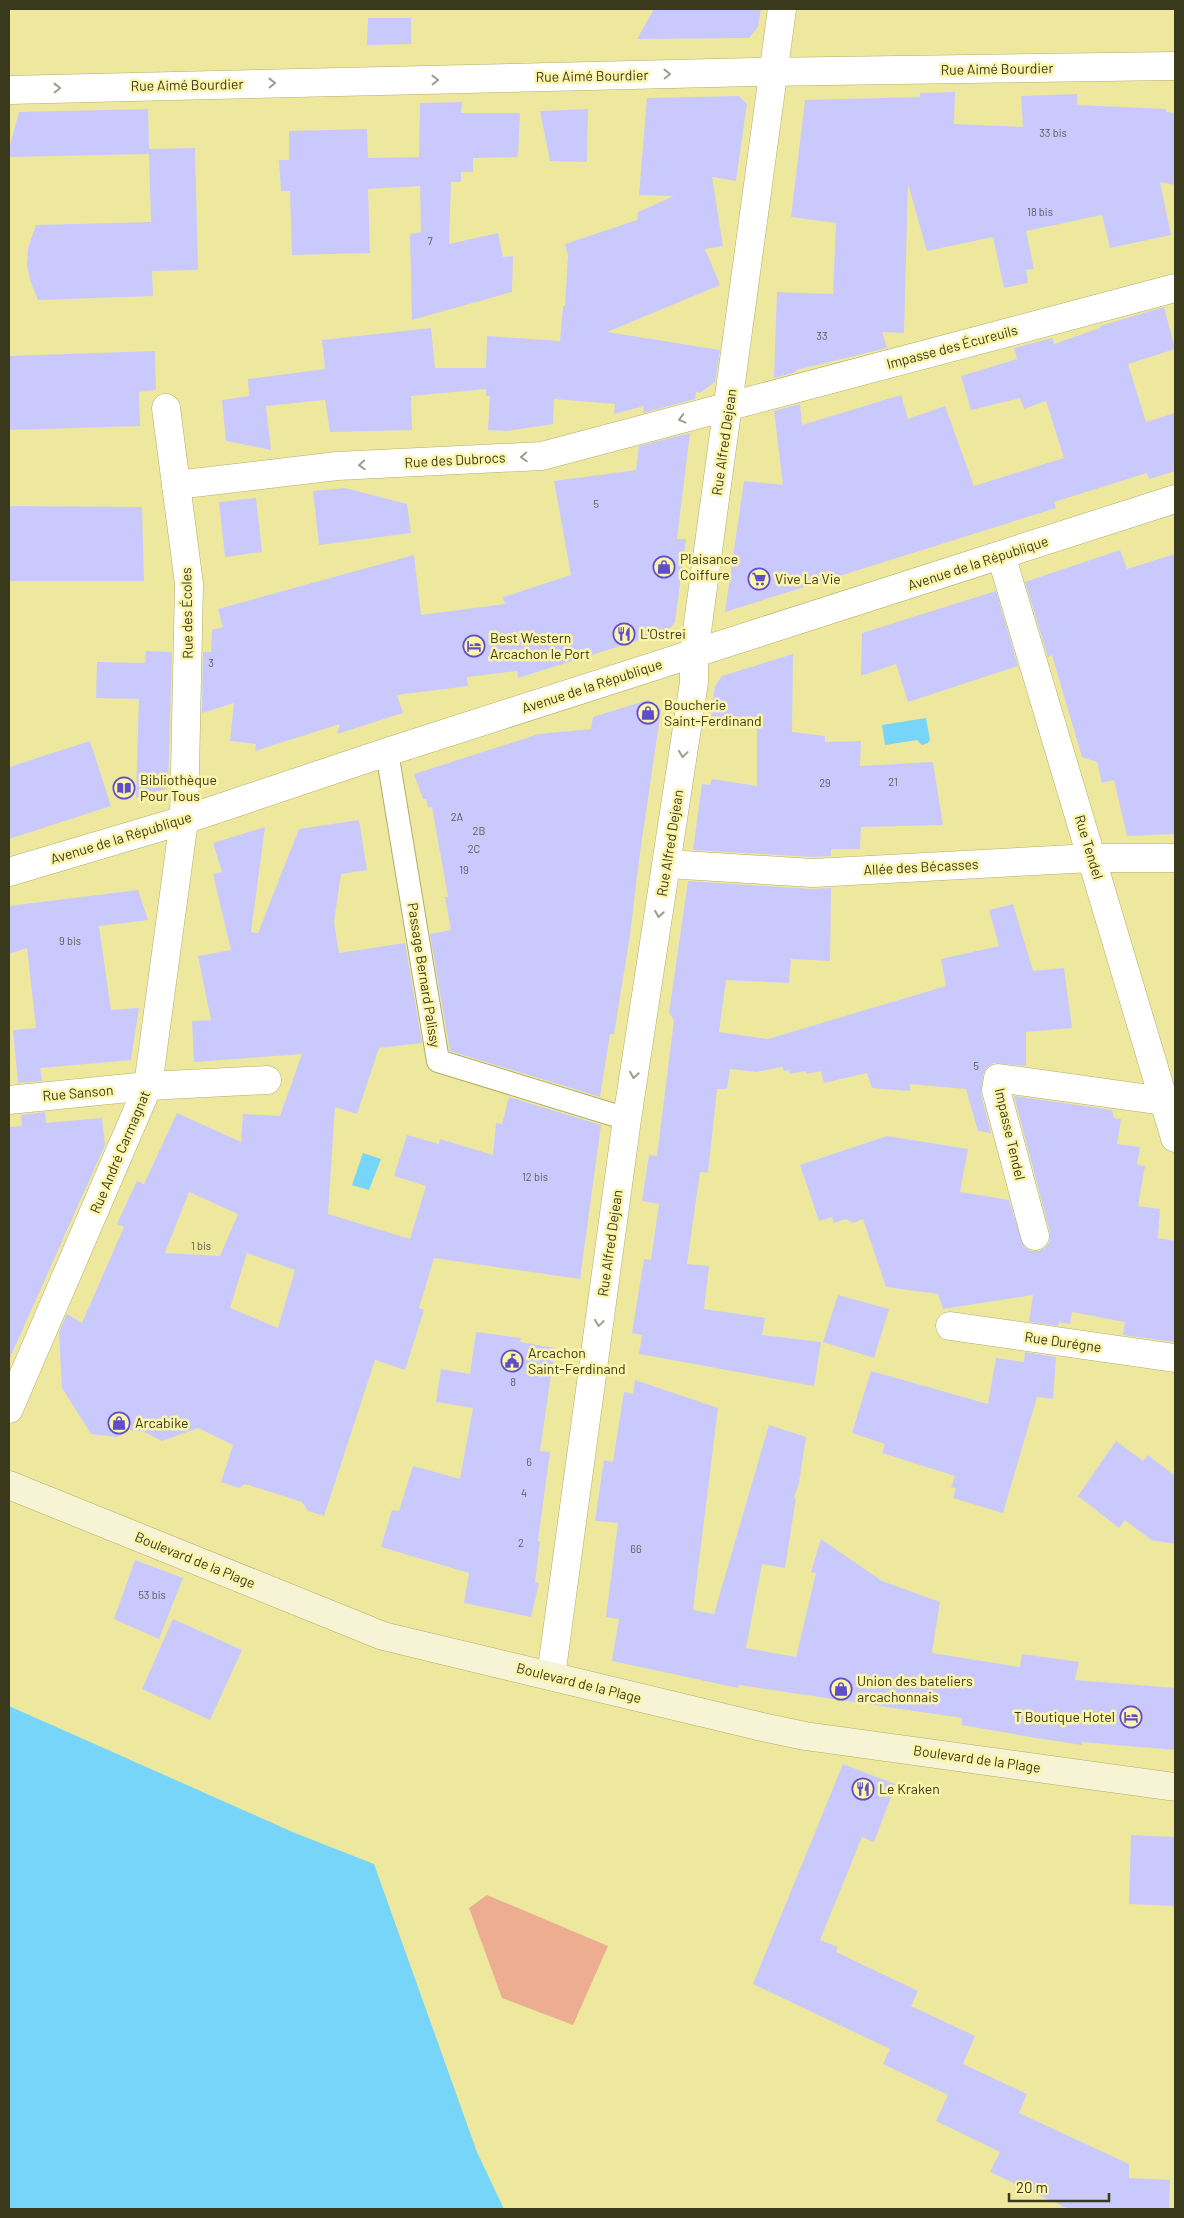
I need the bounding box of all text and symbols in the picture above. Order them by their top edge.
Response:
street label: Rue Aimé Bourdier [940,59,1054,78]
street label: Rue Aimé Bourdier [535,66,649,85]
one-way arrow [664,69,672,80]
street label: Rue Aimé Bourdier [130,75,244,94]
one-way arrow [432,75,439,85]
one-way arrow [269,78,277,89]
one-way arrow [54,83,62,94]
house number: 33 bis [1039,126,1067,139]
house number: 18 bis [1027,205,1053,218]
house number: 7 [427,234,433,247]
street label: Impasse des Écureuils [885,321,1019,372]
house number: 33 [816,329,828,342]
street label: Rue Alfred Dejean [708,387,739,496]
one-way arrow [678,413,687,424]
street label: Rue des Dubrocs [404,448,506,471]
one-way arrow [520,452,528,462]
one-way arrow [358,460,366,471]
house number: 5 [593,497,599,510]
street label: Avenue de la République [905,532,1050,593]
place label: Plaisance Coiffure [680,550,738,583]
shop icon: Plaisance Coiffure [652,555,676,579]
street label: Rue des Écoles [177,567,196,659]
supermarket icon: Vive La Vie [747,567,771,591]
place label: Vive La Vie [775,570,841,587]
restaurant icon: L'Ostrei [612,622,636,646]
place label: L'Ostrei [640,625,686,642]
place label: Best Western Arcachon le Port [490,629,590,662]
hotel icon: Best Western Arcachon le Port [462,634,486,658]
street label: Avenue de la République [519,655,664,716]
house number: 3 [208,656,214,669]
place label: Boucherie Saint-Ferdinand [664,696,762,729]
shop icon: Boucherie Saint-Ferdinand [636,701,660,725]
one-way arrow [678,750,689,758]
place label: Bibliothèque Pour Tous [140,771,217,804]
house number: 21 [888,775,898,788]
library icon: Bibliothèque Pour Tous [112,776,136,800]
house number: 29 [819,776,831,789]
street label: Rue Alfred Dejean [653,788,686,897]
street label: Avenue de la République [48,808,194,867]
house number: 2A [451,810,464,823]
street label: Rue Tendel [1072,813,1107,881]
house number: 2B [473,824,485,837]
house number: 2C [468,842,480,855]
street label: Allée des Bécasses [863,855,979,878]
house number: 19 [459,863,469,876]
street label: Passage Bernard Palissy [405,901,444,1049]
one-way arrow [654,911,665,919]
house number: 9 bis [59,934,81,947]
house number: 5 [973,1059,979,1072]
one-way arrow [629,1071,640,1079]
street label: Rue Sanson [42,1081,114,1104]
street label: Impasse Tendel [992,1086,1029,1182]
street label: Rue André Carmagnat [86,1088,153,1216]
house number: 12 bis [522,1170,548,1183]
street label: Rue Alfred Dejean [594,1188,625,1297]
house number: 1 bis [191,1239,211,1252]
one-way arrow [594,1319,605,1327]
street label: Rue Durégne [1024,1328,1102,1355]
place label: Arcachon Saint-Ferdinand [528,1344,626,1377]
public building icon: Arcachon Saint-Ferdinand [500,1349,524,1373]
house number: 8 [510,1375,516,1388]
shop icon: Arcabike [107,1411,131,1435]
place label: Arcabike [135,1414,188,1431]
house number: 6 [526,1455,532,1468]
house number: 4 [521,1486,527,1499]
street label: Boulevard de la Plage [133,1528,258,1591]
house number: 2 [518,1536,524,1549]
house number: 66 [630,1542,642,1555]
house number: 53 bis [138,1588,166,1601]
street label: Boulevard de la Plage [515,1659,643,1706]
place label: Union des bateliers arcachonnais [857,1672,973,1705]
shop icon: Union des bateliers arcachonnais [829,1677,853,1701]
hotel icon: T Boutique Hotel [1119,1705,1143,1729]
place label: T Boutique Hotel [1014,1708,1115,1725]
street label: Boulevard de la Plage [912,1741,1042,1776]
restaurant icon: Le Kraken [851,1777,875,1801]
place label: Le Kraken [879,1780,940,1797]
scale bar [1009,2170,1109,2202]
text: 20 m [1016,2178,1048,2196]

